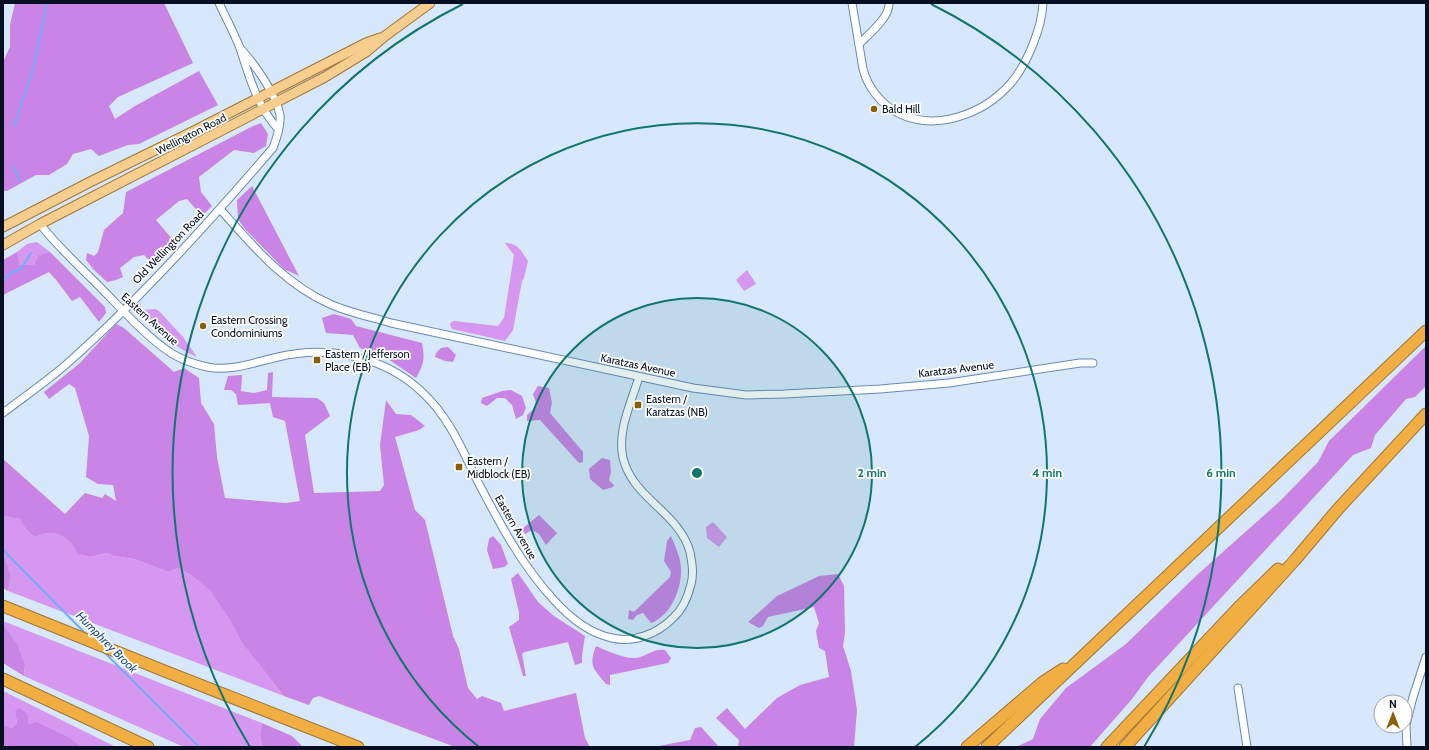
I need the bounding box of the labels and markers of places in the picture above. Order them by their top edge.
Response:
place label: Bald Hill [882,102,921,116]
marker: Bald Hill [869,104,879,114]
place label: Eastern Crossing Condominiums [211,313,288,340]
marker: Eastern Crossing Condominiums [198,321,208,331]
place label: Eastern / Jefferson Place (EB) [325,347,410,374]
marker: Eastern / Jefferson Place (EB) [312,355,322,365]
place label: Eastern / Karatzas (NB) [646,392,708,419]
marker: Eastern / Karatzas (NB) [633,400,643,410]
place label: Eastern / Midblock (EB) [467,454,530,481]
marker: Eastern / Midblock (EB) [454,462,464,472]
centre of rings [690,466,704,480]

